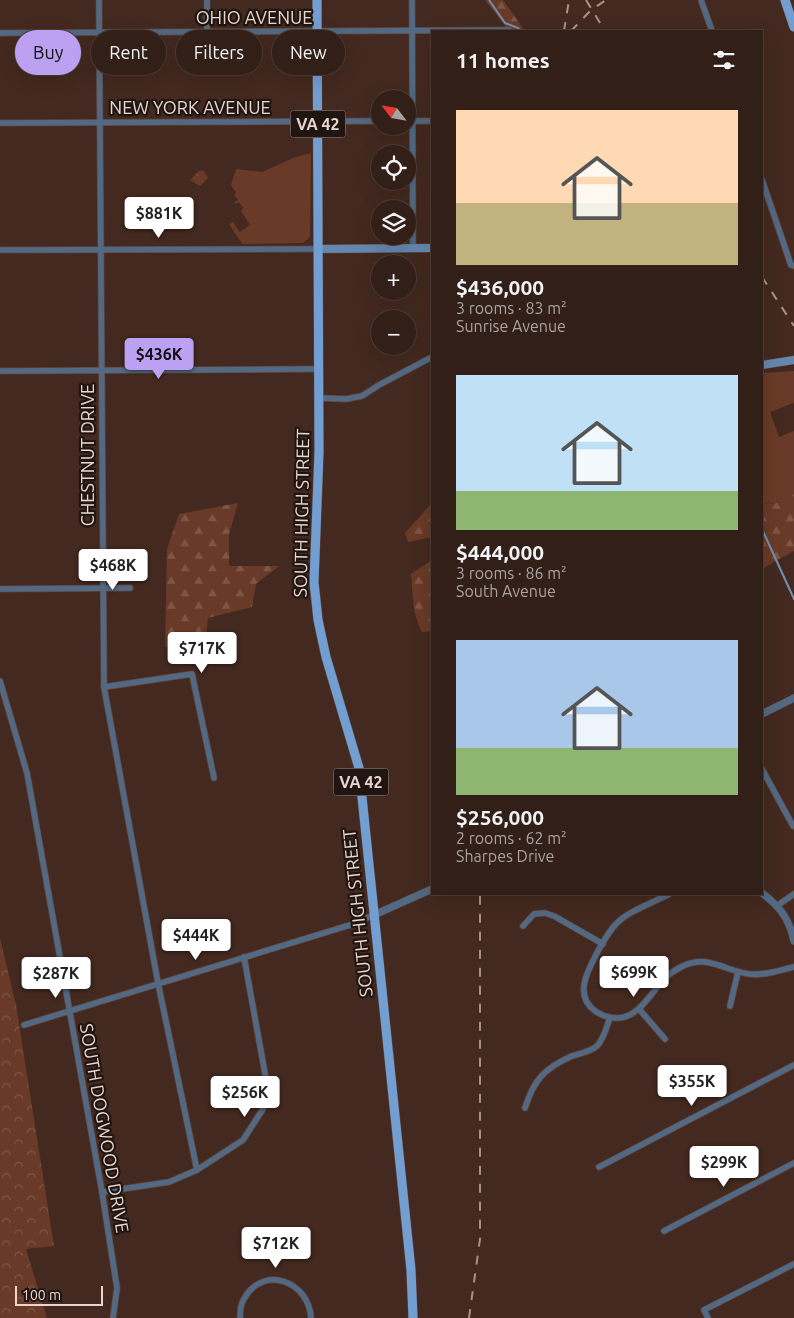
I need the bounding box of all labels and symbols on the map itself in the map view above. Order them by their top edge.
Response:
street label: OHIO AVENUE [196,7,312,27]
north arrow [371,90,416,135]
street label: NEW YORK AVENUE [109,97,271,117]
road number: VA 42 [290,110,346,138]
pin: $881K [124,196,194,239]
pin: $436K [124,338,194,380]
street label: CHESTNUT DRIVE [77,384,97,526]
street label: SOUTH HIGH STREET [290,428,312,598]
pin: $468K [78,548,148,591]
pin: $717K [167,632,237,674]
road number: VA 42 [334,769,388,796]
street label: SOUTH HIGH STREET [338,828,376,998]
pin: $444K [161,918,231,961]
pin: $287K [21,956,91,999]
pin: $699K [599,956,669,998]
street label: SOUTH DOGWOOD DRIVE [77,1022,133,1234]
pin: $355K [657,1064,727,1107]
pin: $256K [210,1076,280,1118]
pin: $299K [689,1146,759,1188]
pin: $712K [241,1226,311,1269]
scale bar [15,1283,102,1306]

